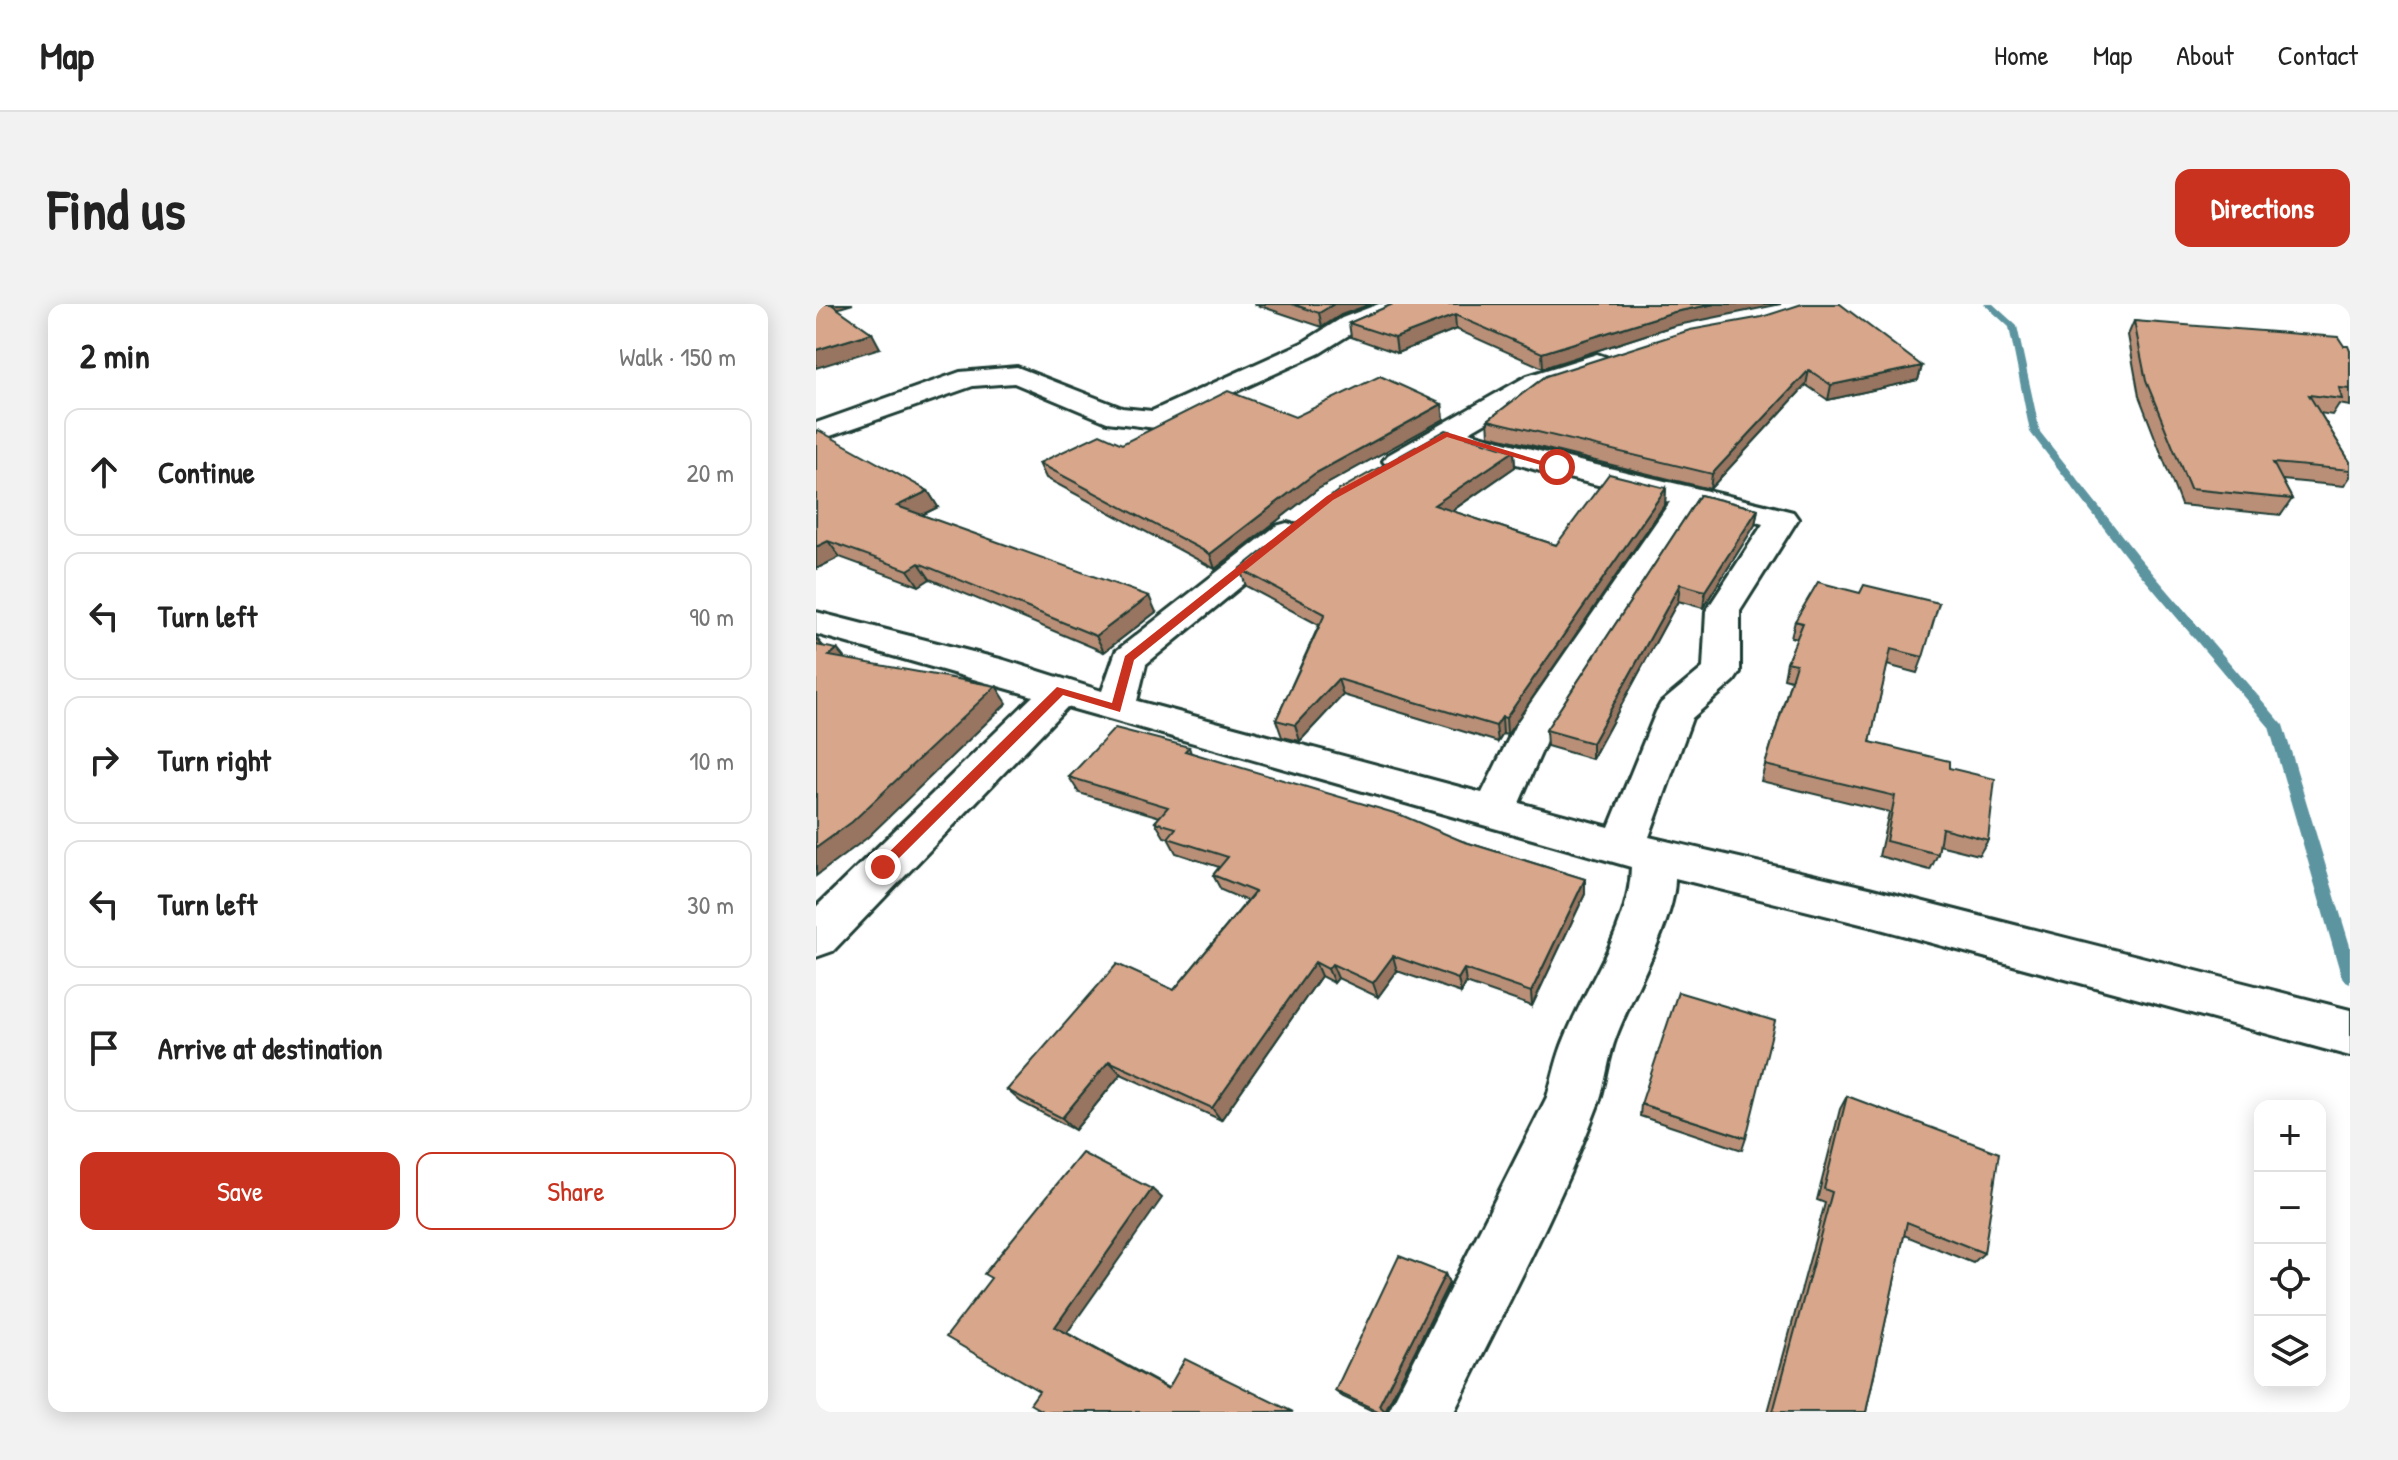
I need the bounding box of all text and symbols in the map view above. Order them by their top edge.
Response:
text: Map [40,29,94,81]
text: Home [1994,36,2049,74]
text: Map [2093,36,2132,74]
text: About [2176,36,2234,74]
text: Contact [2278,36,2358,74]
button: Directions [2175,169,2350,247]
text: Find us [48,171,186,246]
text: 2 min [80,333,150,379]
text: Walk · 150 m [619,339,736,374]
route start [1539,449,1575,485]
icon: ahead [82,450,126,494]
text: Continue [158,452,255,492]
text: 20 m [687,455,734,490]
icon: left [82,594,126,638]
text: Turn left [158,596,257,636]
text: 90 m [689,599,734,634]
icon: right [82,738,126,782]
text: Turn right [158,740,271,780]
text: 10 m [689,743,734,778]
route end [865,849,901,885]
icon: left [82,882,126,926]
text: Turn left [158,884,257,924]
text: 30 m [687,887,734,922]
icon: arrive [82,1026,126,1070]
text: Arrive at destination [158,1028,383,1068]
map controls [2254,1100,2326,1388]
button: + [2254,1100,2326,1172]
button: Save [80,1152,400,1230]
button: Share [416,1152,736,1230]
button: − [2254,1172,2326,1244]
button: locate [2254,1244,2326,1316]
button: layers [2254,1316,2326,1388]

